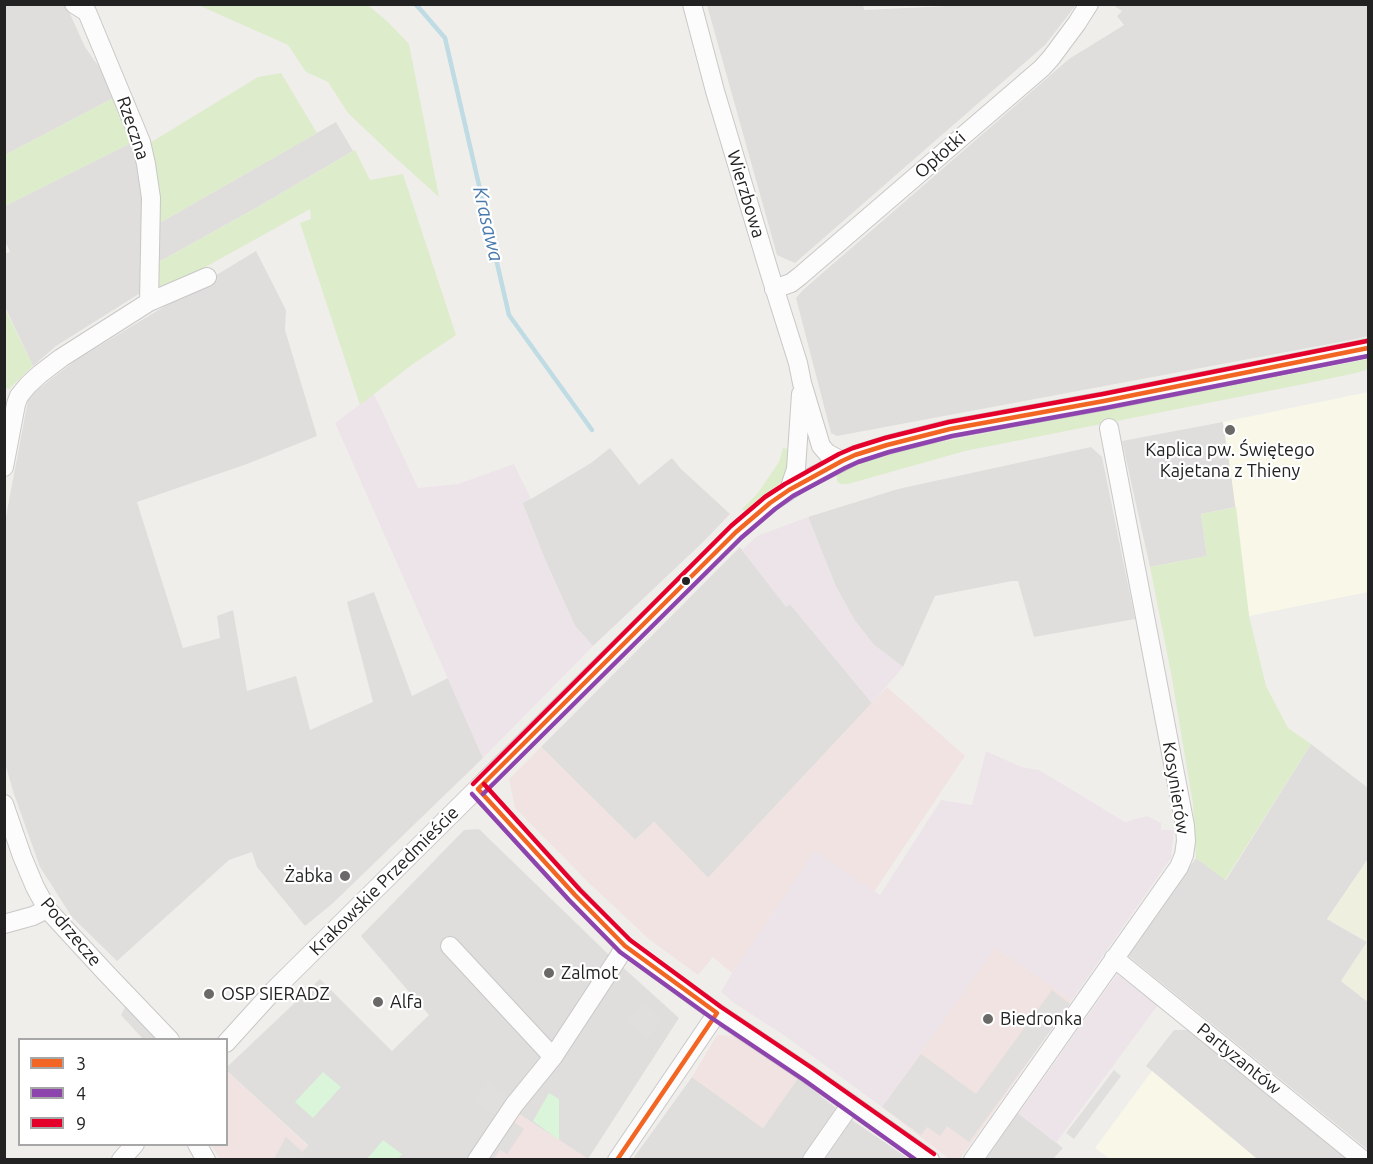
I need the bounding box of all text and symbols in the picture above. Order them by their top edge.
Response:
street label: Rzeczna [112,93,154,163]
street label: Opłotki [910,127,970,183]
street label: Wierzbowa [722,147,770,241]
water label: Krasawa [468,184,508,264]
marker: Kaplica pw. Świętego Kajetana z Thieny [1223,423,1237,437]
place label: Kaplica pw. Świętego Kajetana z Thieny [1145,439,1315,482]
unlabelled marker [680,575,692,587]
street label: Kosynierów [1158,740,1194,836]
street label: Krakowskie Przedmieście [305,802,463,960]
place label: Żabka [285,865,333,887]
marker: Żabka [338,869,352,883]
street label: Podrzecze [36,893,106,971]
place label: Zalmot [561,962,618,984]
marker: Zalmot [542,966,556,980]
place label: OSP SIERADZ [221,983,330,1005]
marker: OSP SIERADZ [202,987,216,1001]
place label: Alfa [390,991,423,1013]
marker: Alfa [371,995,385,1009]
place label: Biedronka [1000,1008,1082,1030]
marker: Biedronka [981,1012,995,1026]
street label: Partyzantów [1193,1019,1285,1099]
legend [18,1038,228,1146]
text: 3 [76,1053,86,1073]
text: 4 [76,1083,86,1103]
text: 9 [76,1113,86,1133]

